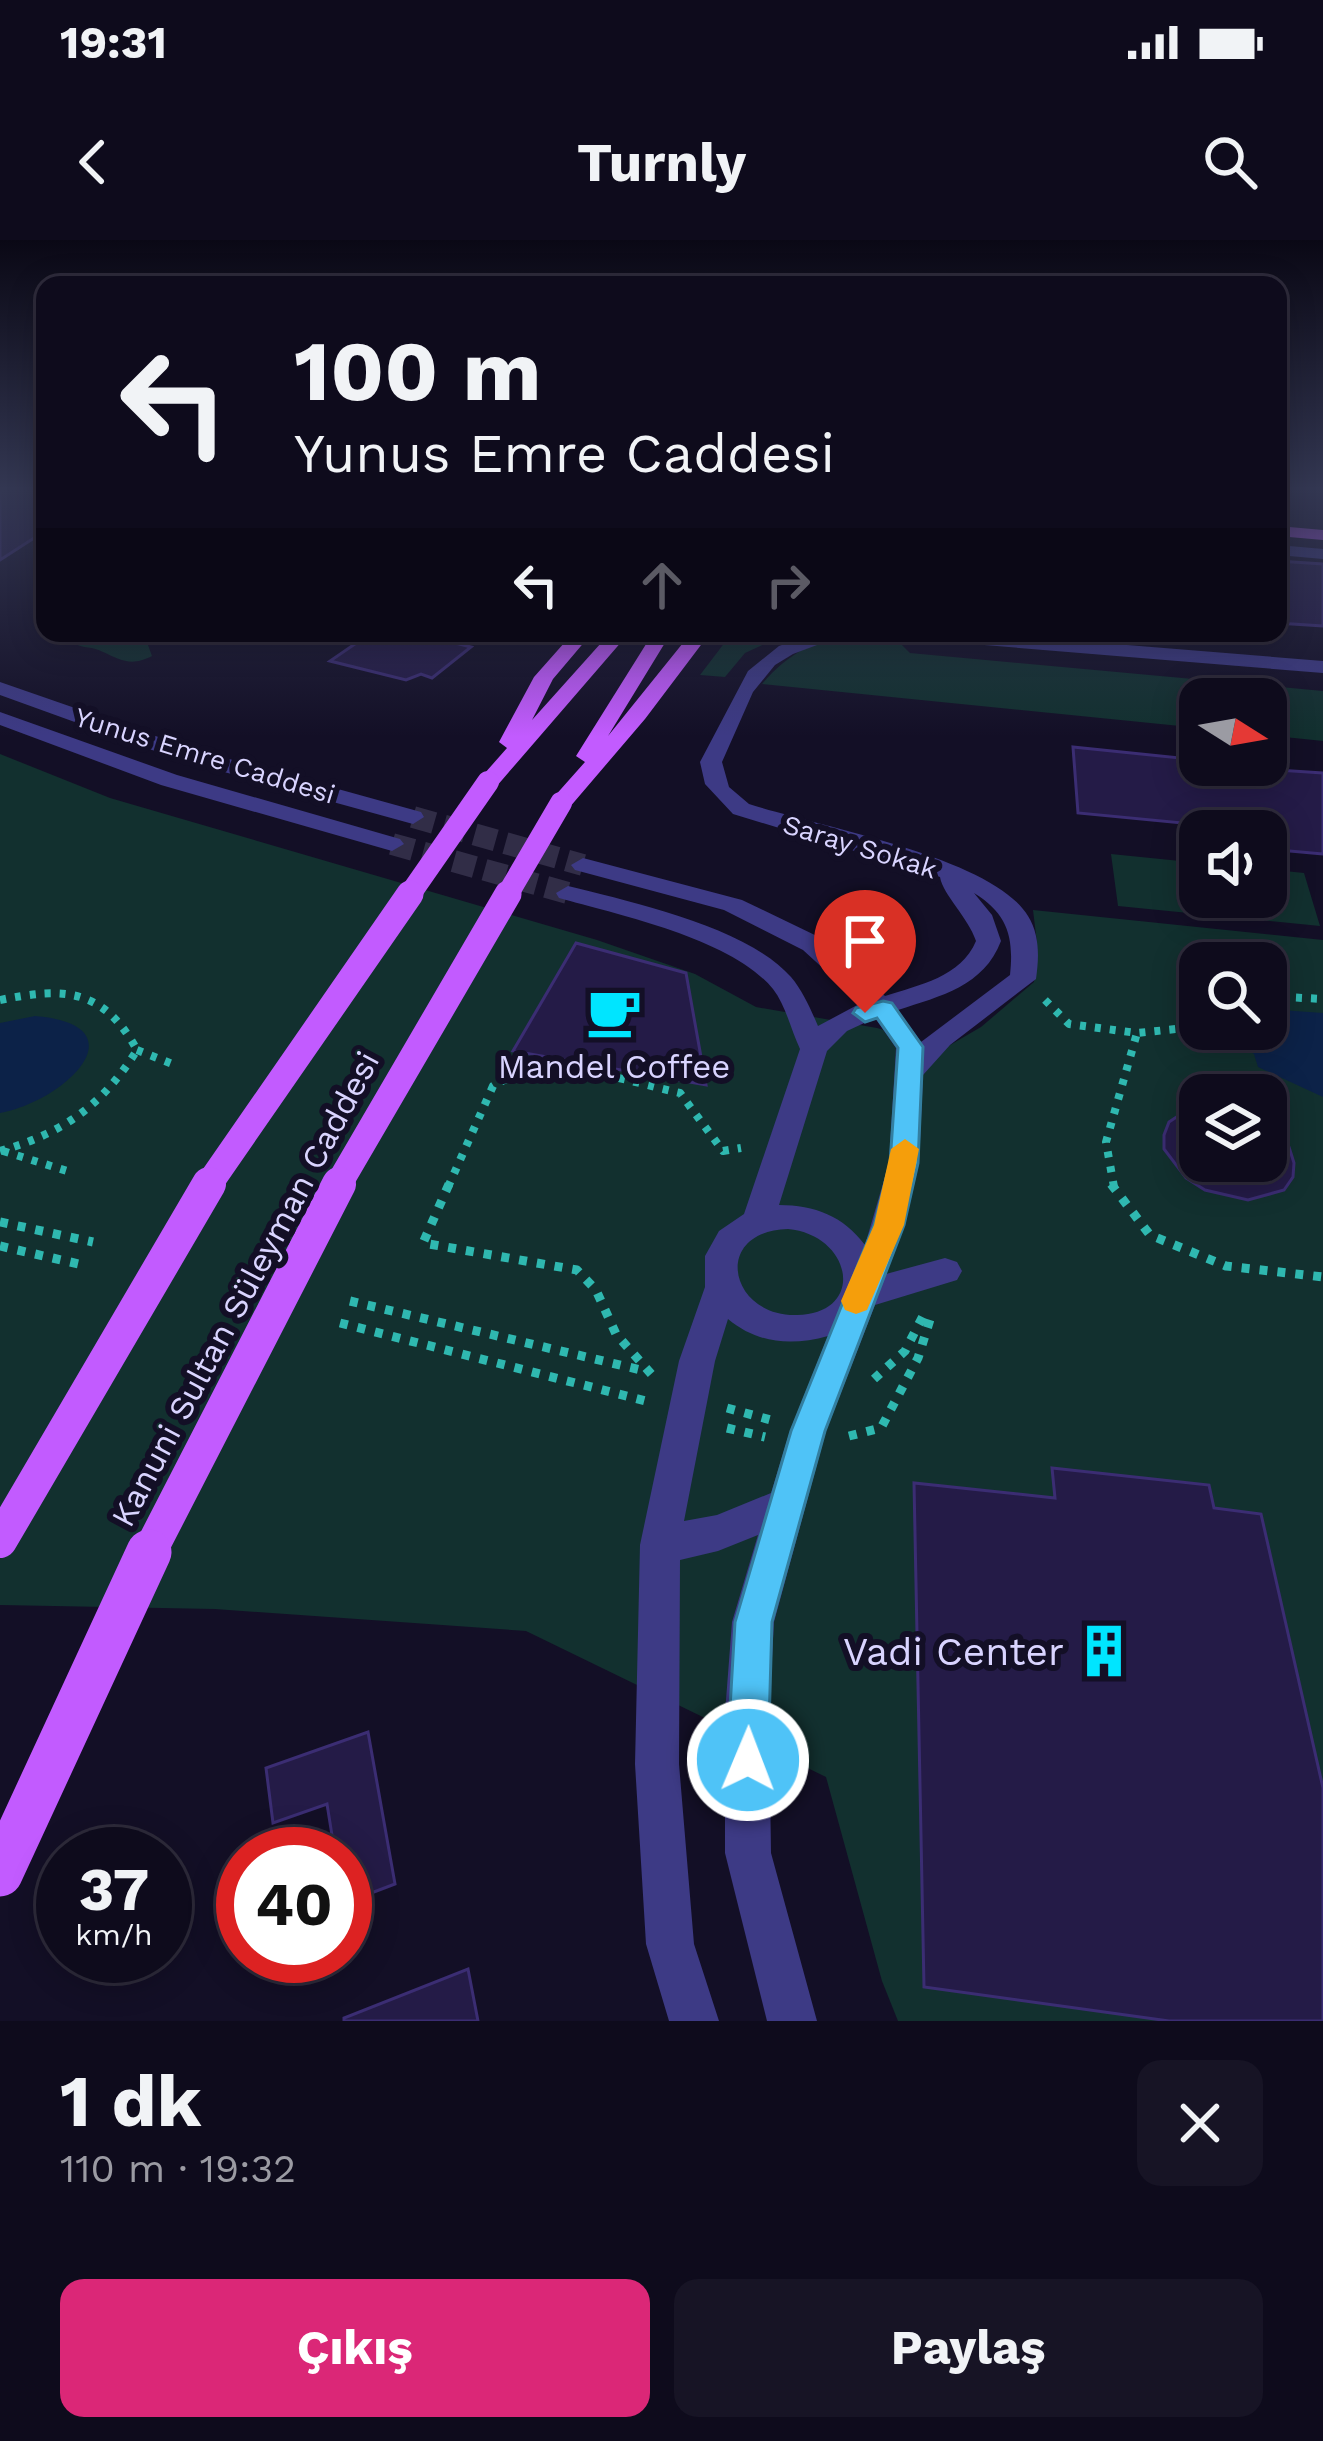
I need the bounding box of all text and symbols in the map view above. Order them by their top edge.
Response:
text: 19:31 [60,16,167,69]
icon: back [60,129,126,195]
icon: search [1197,129,1263,195]
text: Turnly [577,131,746,194]
text: 100 m [294,322,541,420]
icon: left [96,324,252,480]
text: Yunus Emre Caddesi [294,422,835,485]
icon: left [503,552,569,618]
icon: ahead [629,552,695,618]
icon: right [755,552,821,618]
north arrow [1179,678,1287,786]
map controls [1179,678,1287,1182]
street label: Yunus Emre Caddesi [71,701,339,811]
street label: Saray Sokak [779,808,941,886]
button: sound [1179,810,1287,918]
pin [814,890,916,1013]
icon: arrive [832,908,898,974]
button: search [1179,942,1287,1050]
cafe icon: Mandel Coffee [585,983,643,1041]
street label: Kanuni Sultan Süleyman Caddesi [103,1045,387,1533]
place label: Mandel Coffee [498,1047,730,1086]
button: layers [1179,1074,1287,1182]
building icon: Vadi Center [1075,1622,1133,1680]
place label: Vadi Center [843,1629,1064,1674]
position arrow [685,1697,811,1823]
speed limit sign: 40 [216,1827,372,1983]
text: 37 [79,1854,149,1925]
text: km/h [75,1917,153,1952]
text: 1 dk [60,2059,202,2143]
button: close [1137,2060,1263,2186]
text: 110 m · 19:32 [60,2146,296,2191]
button: Çıkış [60,2279,650,2417]
button: Paylaş [674,2279,1263,2417]

